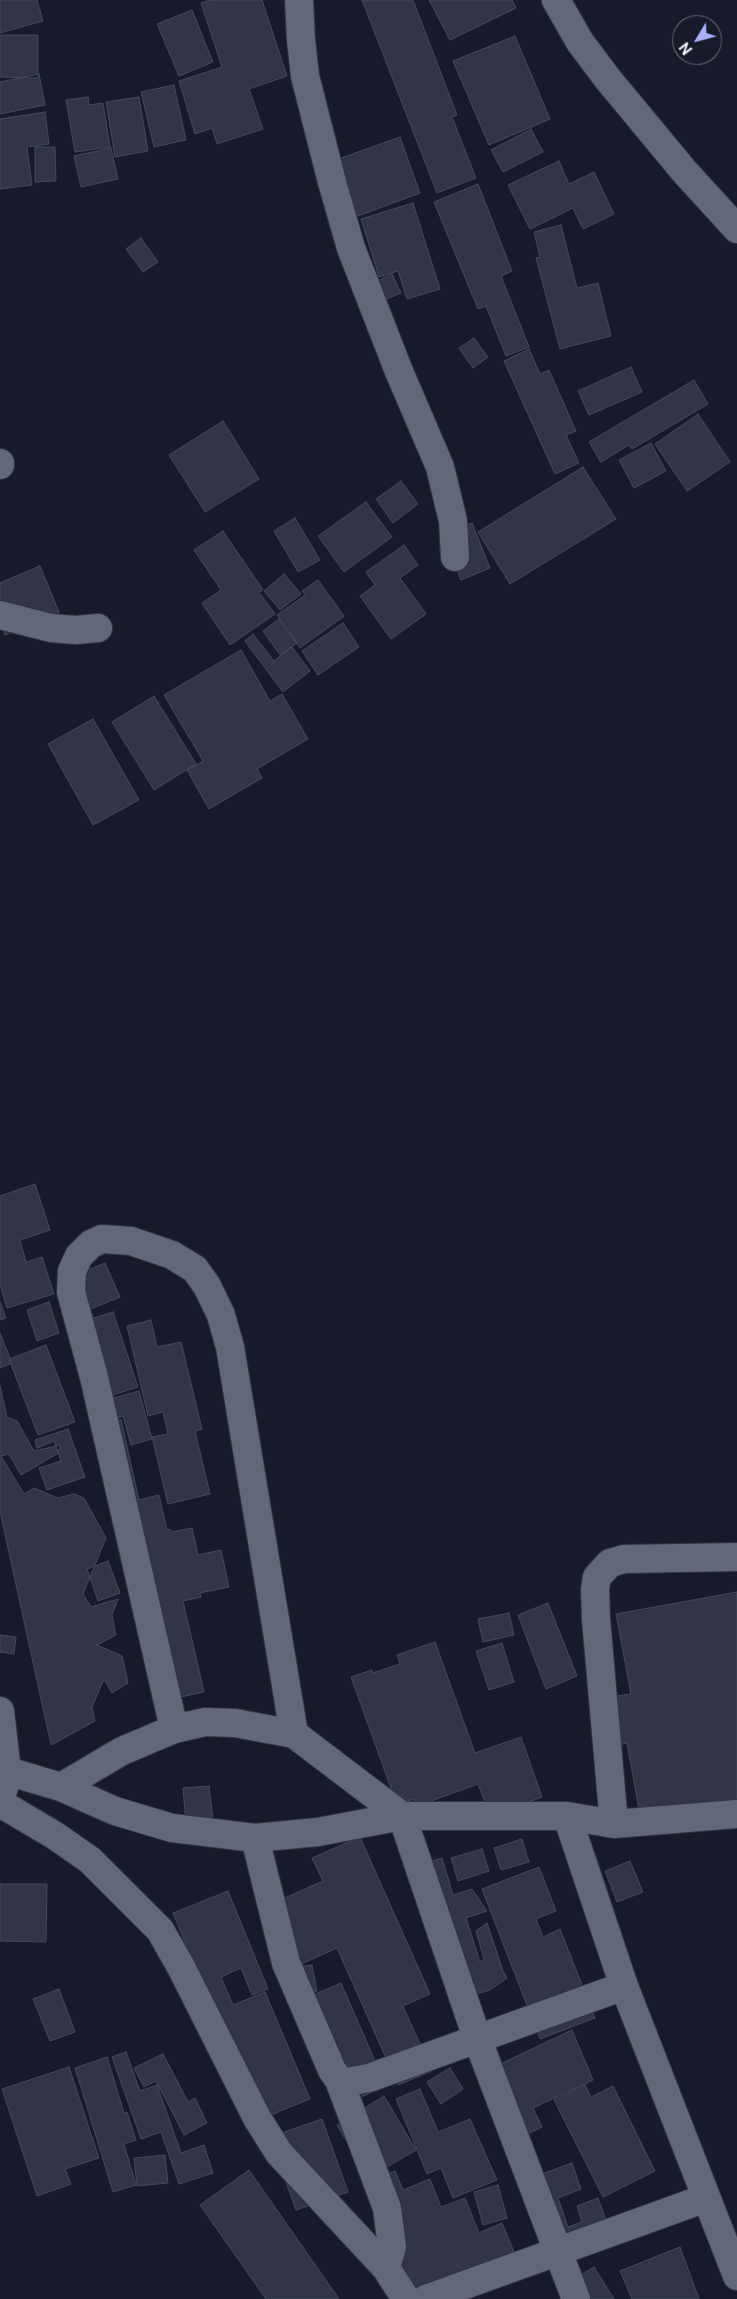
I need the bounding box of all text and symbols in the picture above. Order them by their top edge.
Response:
north arrow [672,15,722,65]
text: N [676,39,696,58]

